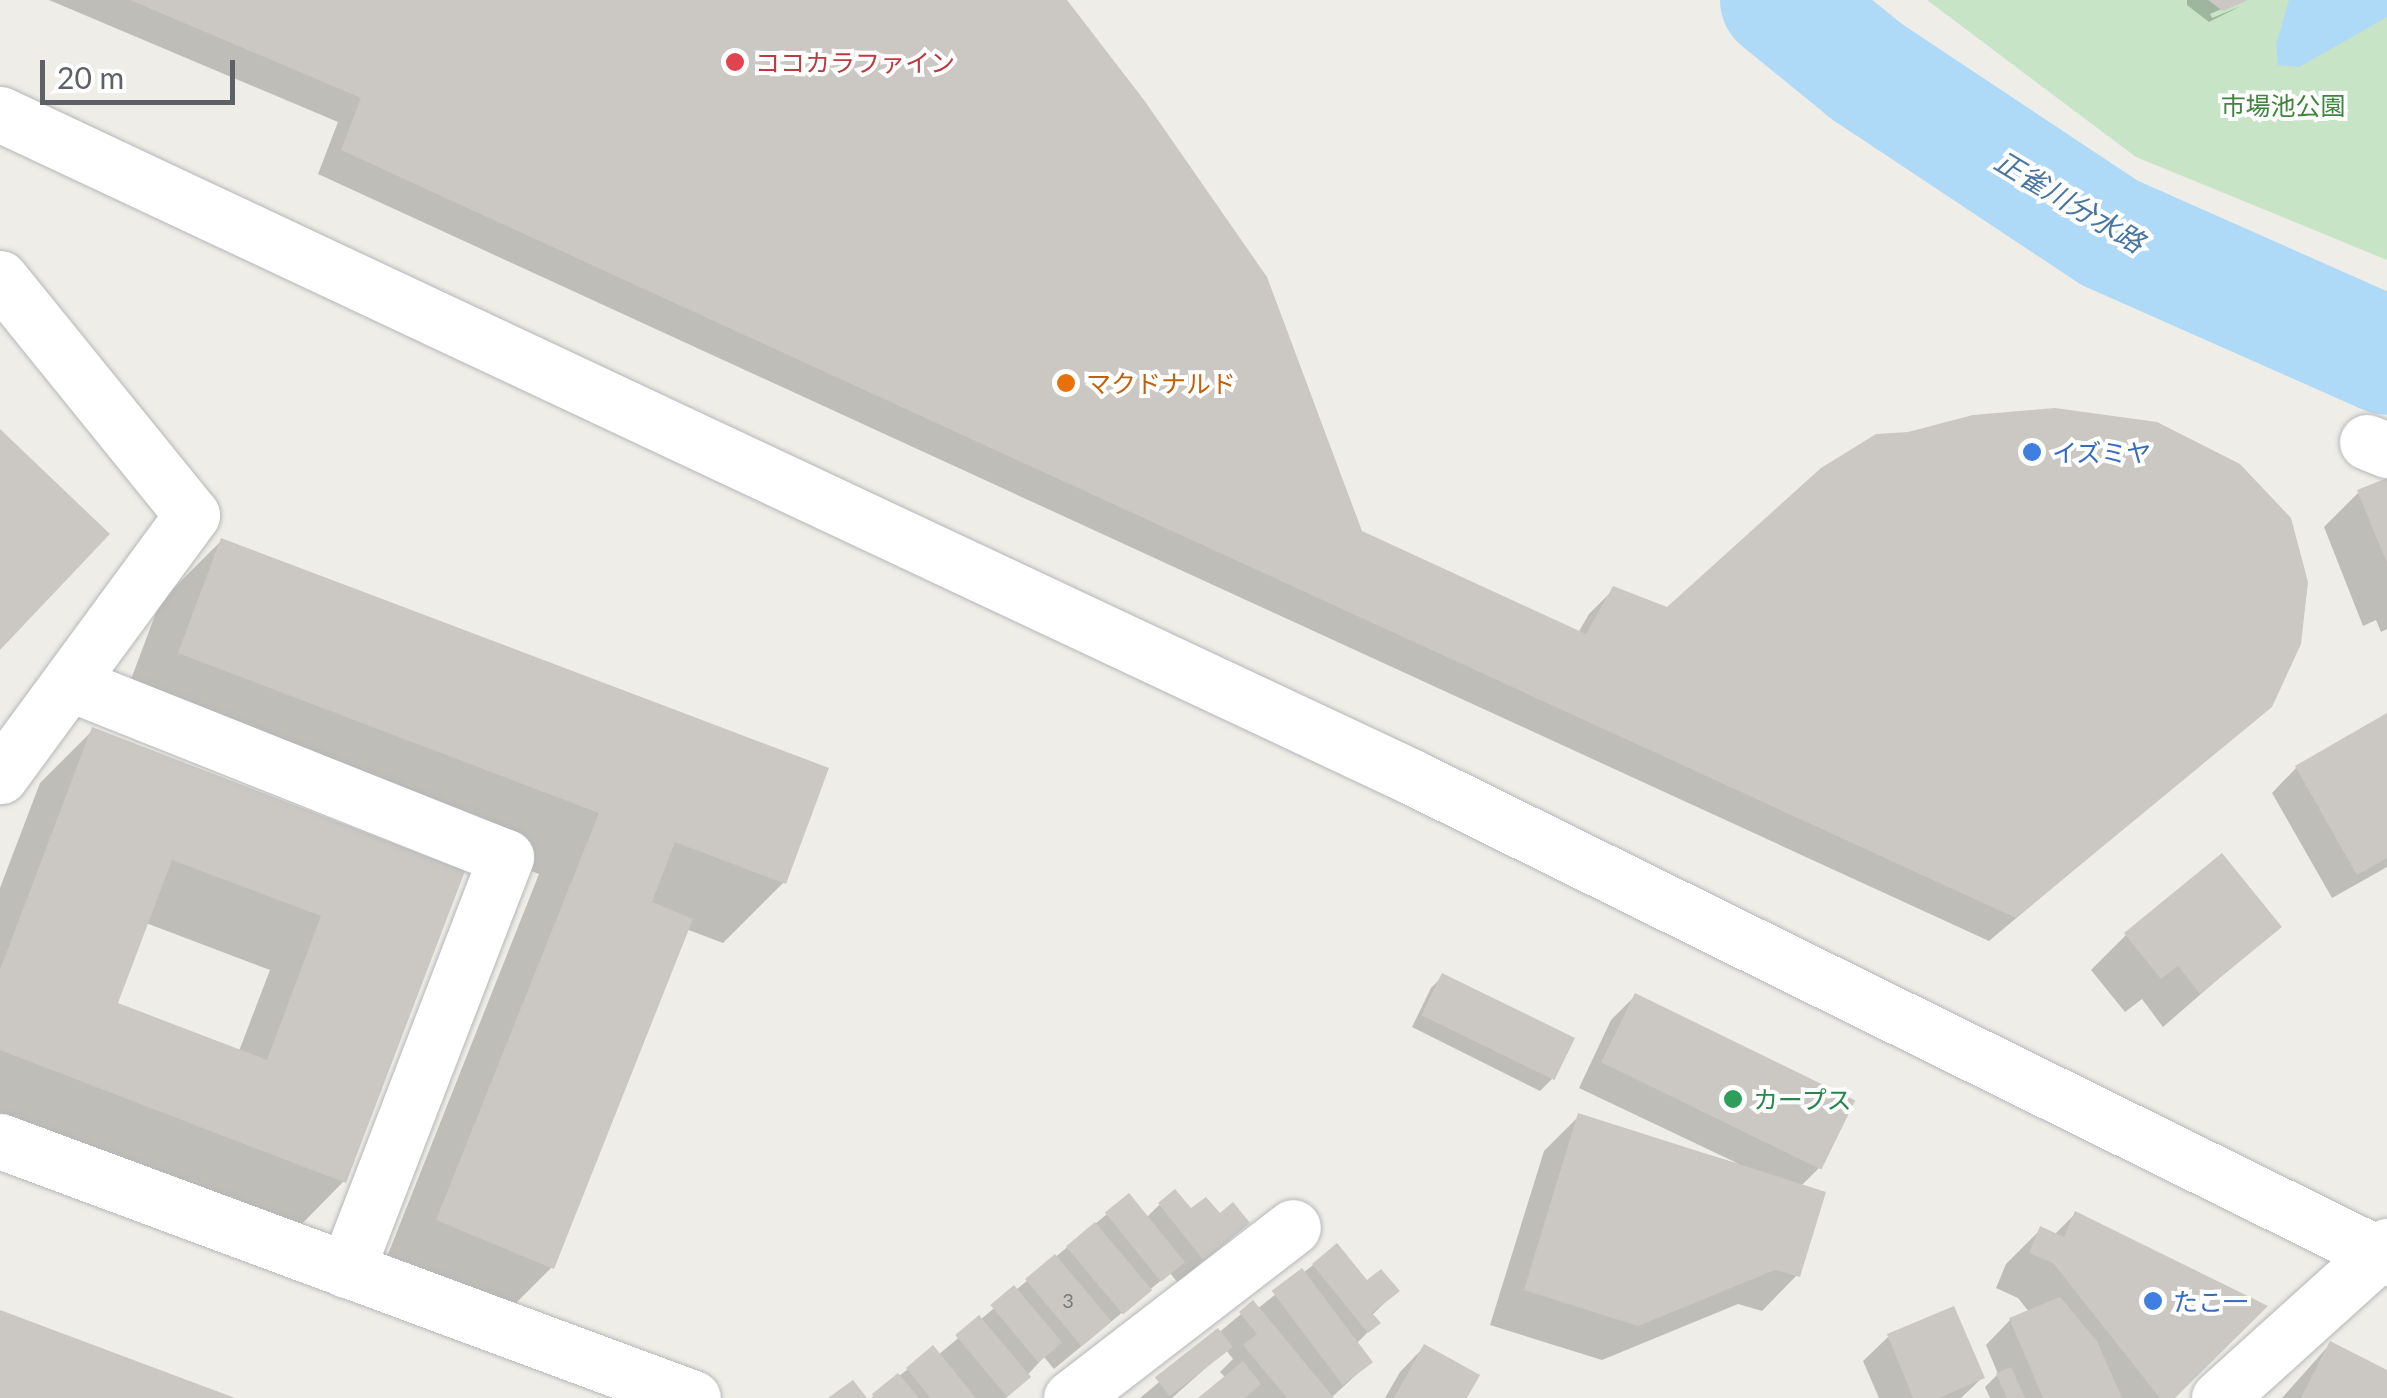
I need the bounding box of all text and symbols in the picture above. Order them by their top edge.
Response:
scale bar [45,40,240,102]
place label: ココカラファイン [755,47,955,77]
marker: ココカラファイン [724,51,746,73]
text: 20 m [57,59,124,95]
park label: 市場池公園 [2221,90,2345,120]
water label: 正雀川分水路 [1989,143,2151,259]
place label: マクドナルド [1086,368,1236,398]
marker: マクドナルド [1055,372,1077,394]
place label: イズミヤ [2052,437,2152,467]
marker: イズミヤ [2021,441,2043,463]
place label: カープス [1753,1084,1853,1114]
marker: カープス [1722,1088,1744,1110]
place label: たこ一 [2173,1286,2248,1316]
house number: 3 [1062,1288,1074,1312]
marker: たこ一 [2142,1290,2164,1312]

